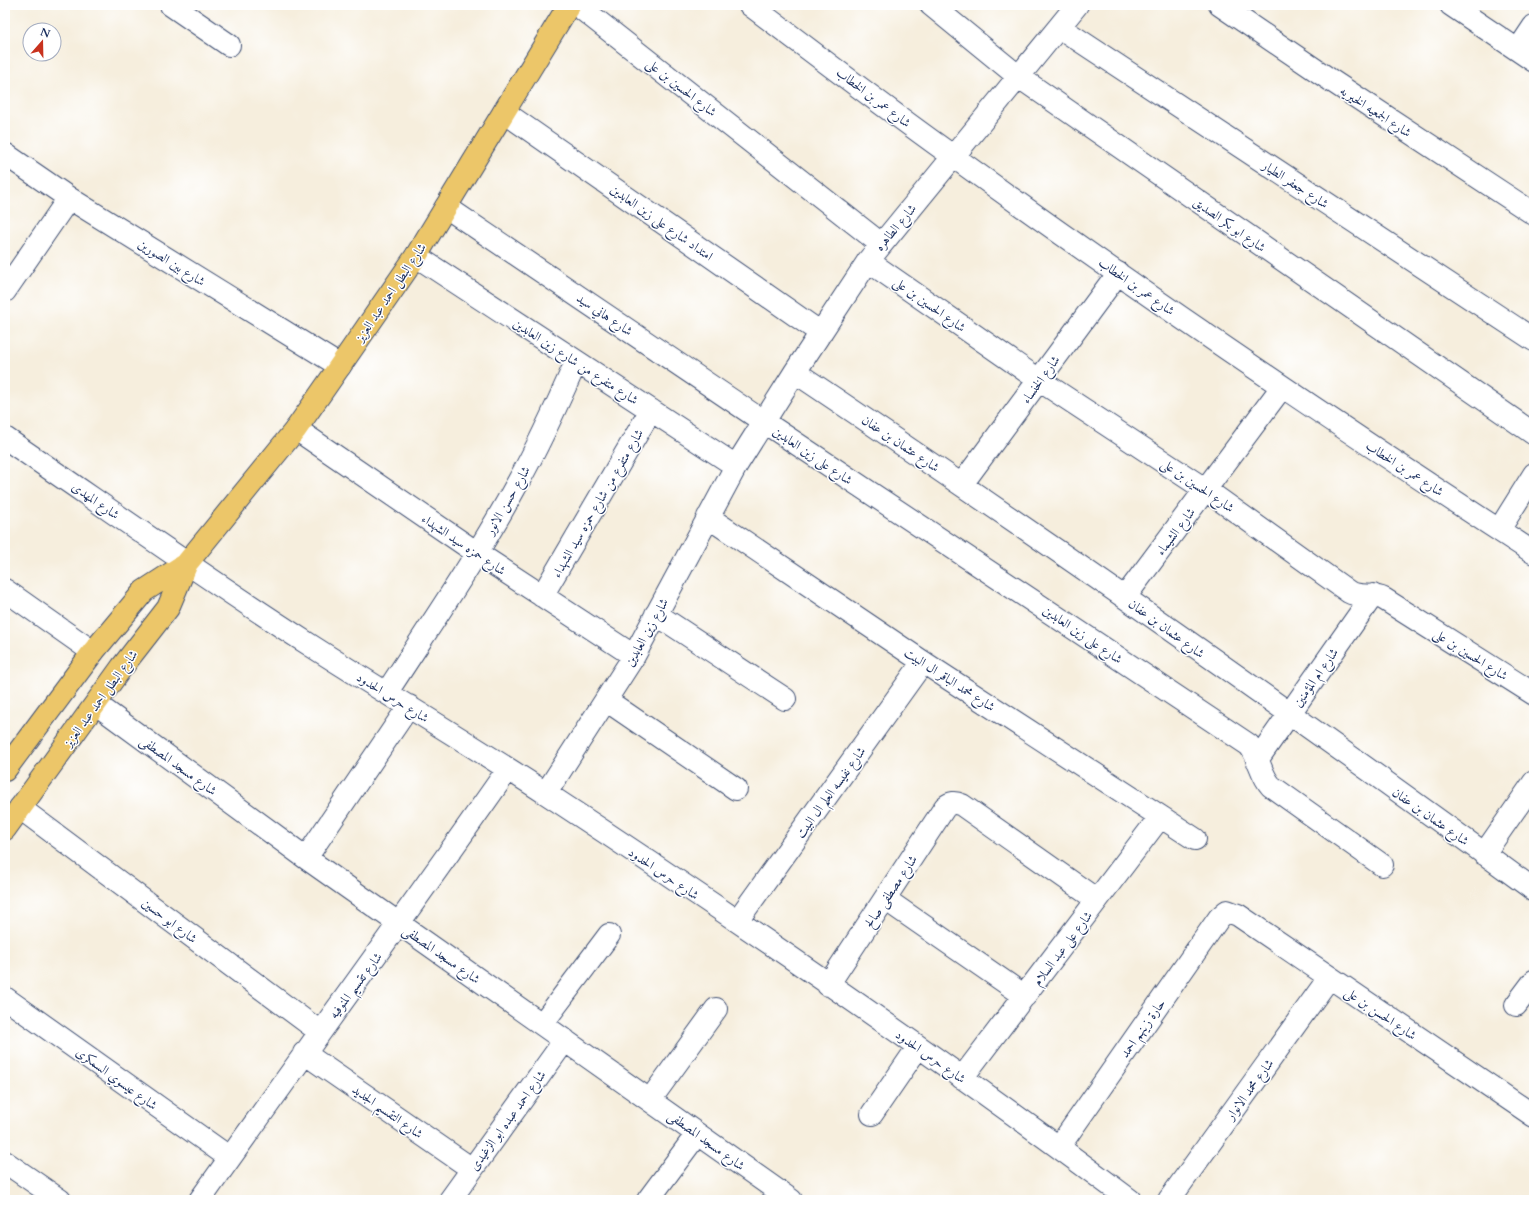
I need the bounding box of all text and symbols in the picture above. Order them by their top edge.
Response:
north arrow [22,22,62,62]
text: N [38,24,53,42]
street label: شارع الحسين بن على [641,55,720,123]
street label: شارع عمر بن الخطاب [831,64,915,134]
street label: شارع الجمعيه الخيريه [1335,82,1415,143]
street label: شارع جعفر الطيار [1256,156,1332,215]
street label: امتداد شارع على زين العابدين [605,180,717,267]
street label: شارع ابو بكر الصديق [1188,193,1269,258]
street label: شارع الطاهره [871,200,922,256]
street label: شارع بين الصورين [133,235,209,292]
street label: شارع البطل احمد عبد العزيز [350,240,432,348]
street label: شارع عمر بن الخطاب [1093,254,1178,322]
street label: شارع الحسين بن على [888,273,969,338]
street label: شارع هاني سيد [572,289,636,342]
street label: شارع متفرع من شارع زين العابدين [508,314,642,411]
street label: شارع الخنساء [1017,352,1066,409]
street label: شارع عثمان بن عفان [857,411,943,478]
street label: شارع على زين العابدين [768,422,856,491]
street label: شارع متفرع من شارع حمزه سيد الشهداء [548,426,650,582]
street label: شارع عمر بن الخطاب [1361,437,1447,502]
street label: شارع الحسين بن على [1156,455,1238,519]
street label: شارع حسن الانور [480,463,537,541]
street label: شارع المهدى [67,478,123,525]
street label: شارع الشيماء [1152,504,1201,560]
street label: شارع حمزه سيد الشهداء [417,510,509,581]
street label: شارع زين العابدين [621,595,675,671]
street label: شارع عثمان بن عفان [1124,595,1208,664]
street label: شارع على زين العابدين [1038,601,1126,670]
street label: شارع الحسين بن على [1429,625,1511,687]
street label: شارع محمد الباقر ال البيت [899,644,998,718]
street label: شارع ام المؤمنين [1289,644,1344,712]
street label: شارع البطل احمد عبد العزيز [58,646,144,754]
street label: شارع حرس الحدود [352,668,432,729]
street label: شارع مسجد المصطفى [135,732,220,801]
street label: شارع نفيسه العلم ال البيت [791,743,873,844]
street label: شارع عثمان بن عفان [1387,784,1472,852]
street label: شارع حرس الحدود [623,843,702,906]
street label: شارع مصطفى صالح [860,852,923,933]
street label: شارع ابو حسين [137,894,201,949]
street label: شارع على عبد السلام [1029,907,1099,991]
street label: شارع مسجد المصطفى [398,921,484,990]
street label: شارع تقسيم المنوفيه [325,949,390,1025]
street label: شارع الحسن بن على [1340,983,1420,1046]
street label: حارة زينهم احمد [1116,995,1172,1063]
street label: شارع حرس الحدود [891,1026,969,1089]
street label: شارع عيسوي السمكرى [71,1043,161,1116]
street label: شارع محمد الانوار [1220,1055,1280,1127]
street label: شارع احمد عبده ابو الزغيدى [465,1067,552,1176]
street label: شارع التقسيم الجديد [346,1081,427,1146]
street label: شارع مسجد المصطفى [663,1107,748,1176]

